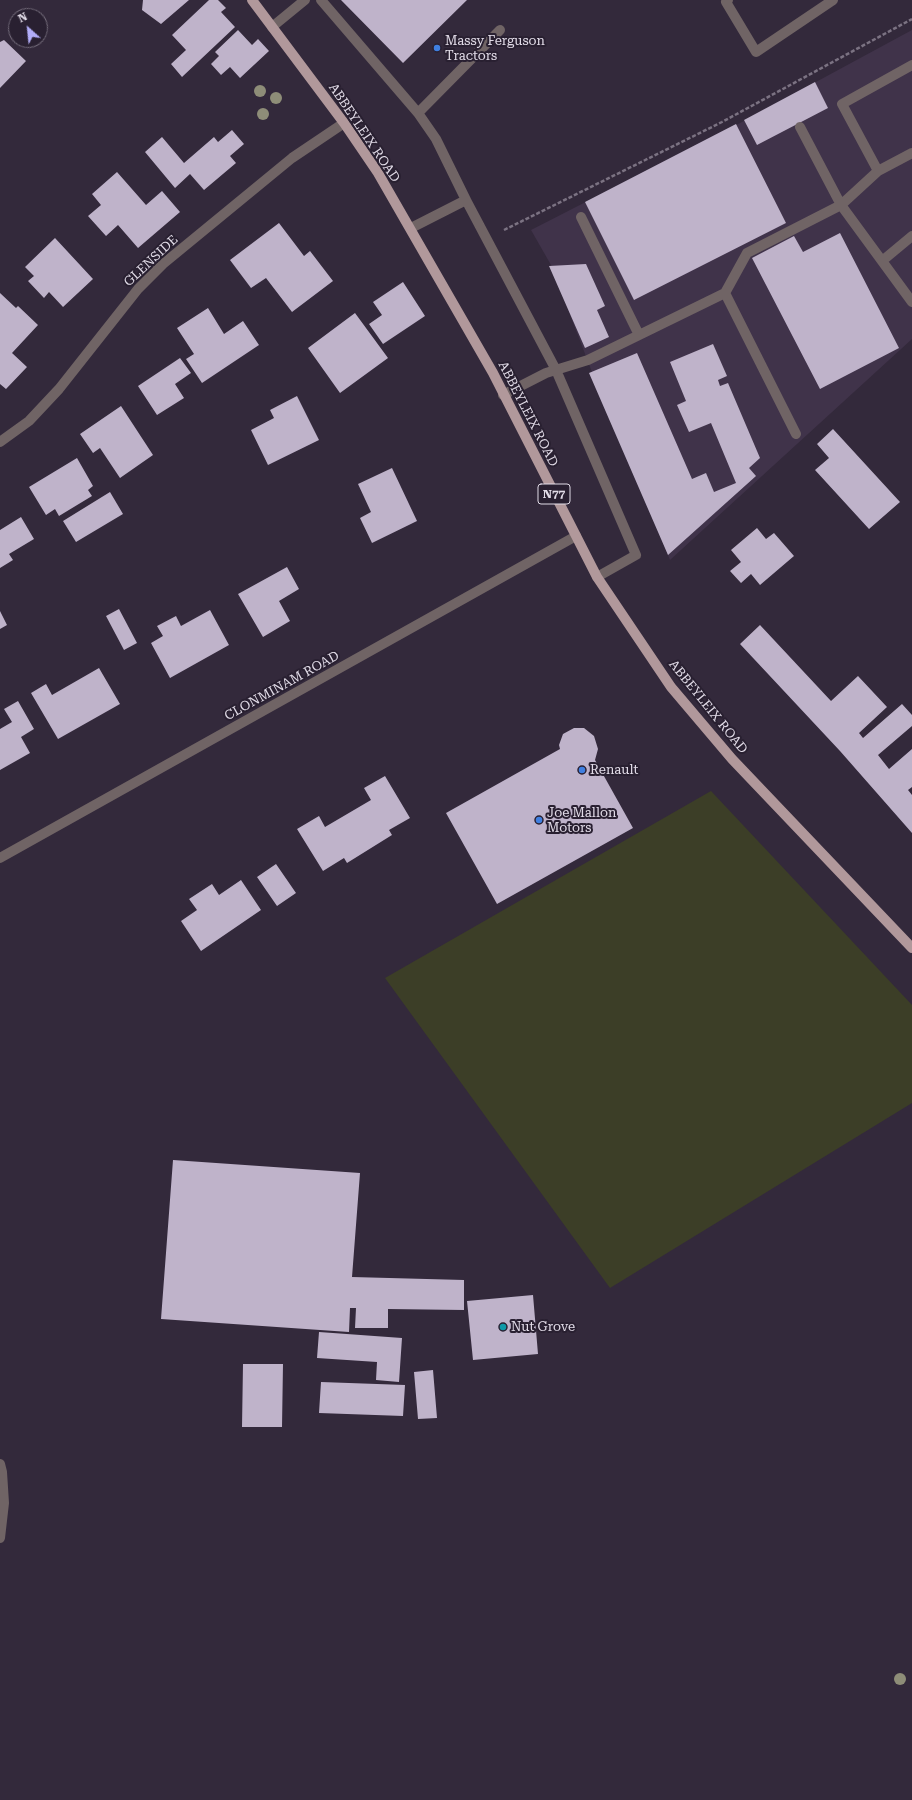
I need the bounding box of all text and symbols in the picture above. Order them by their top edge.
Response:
north arrow [8,8,48,48]
text: N [16,10,30,25]
place label: Massy Ferguson Tractors [445,33,545,64]
marker: Massy Ferguson Tractors [432,43,442,53]
street label: ABBEYLEIX ROAD [325,81,403,185]
street label: GLENSIDE [121,232,181,290]
street label: ABBEYLEIX ROAD [495,359,561,469]
road number: N77 [538,484,570,504]
street label: CLONMINAM ROAD [222,648,342,724]
street label: ABBEYLEIX ROAD [665,657,751,757]
place label: Renault [590,762,638,778]
marker: Renault [577,765,587,775]
place label: Joe Mallon Motors [547,805,616,836]
marker: Joe Mallon Motors [534,815,544,825]
place label: Nut Grove [511,1319,575,1335]
marker: Nut Grove [498,1322,508,1332]

